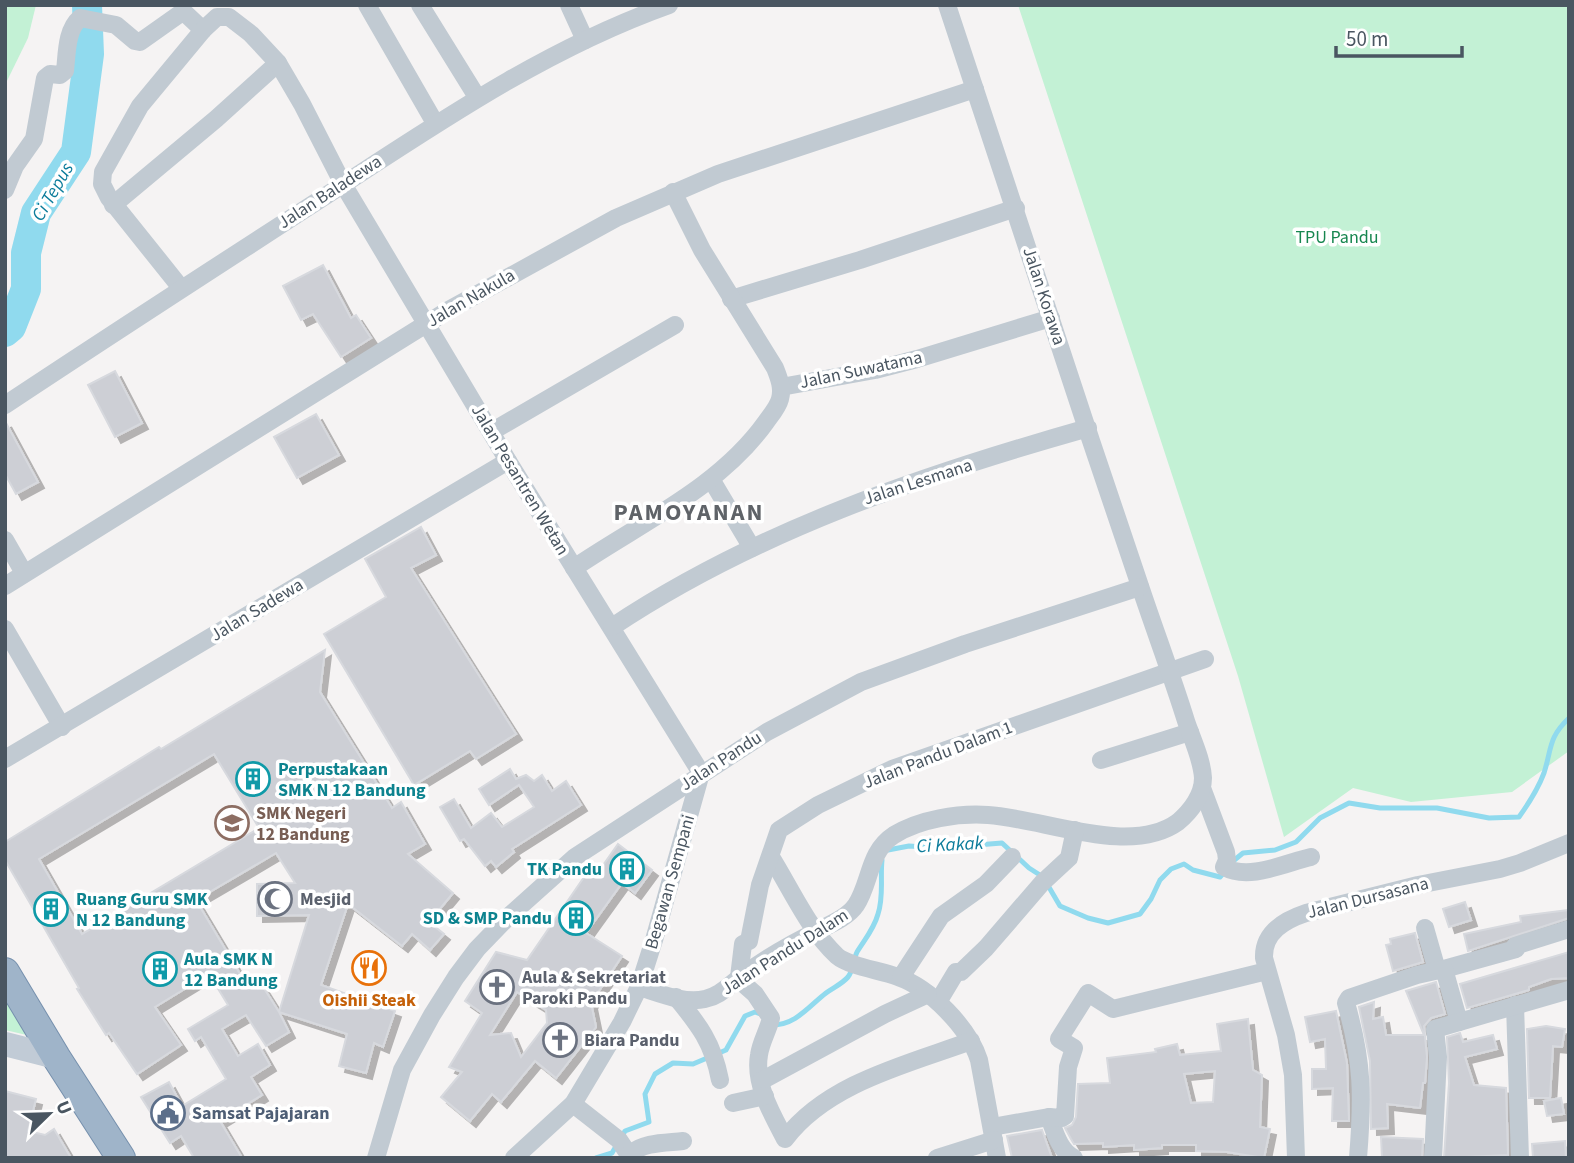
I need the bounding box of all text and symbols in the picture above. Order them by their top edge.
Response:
scale bar [1336,14,1462,58]
text: 50 m [1346,24,1388,54]
street label: Jalan Baladewa [273,149,387,235]
water label: Ci Tepus [25,157,81,226]
park label: TPU Pandu [1295,225,1379,250]
street label: Jalan Korawa [1016,244,1072,348]
street label: Jalan Nakula [422,263,520,333]
street label: Jalan Suwatama [797,345,925,395]
street label: Jalan Pesantren Wetan [465,400,575,560]
street label: Jalan Lesmana [861,453,975,511]
district label: PAMOYANAN [614,495,764,530]
street label: Jalan Sadewa [206,572,308,648]
street label: Jalan Pandu Dalam 1 [860,715,1016,795]
street label: Jalan Pandu [675,725,767,797]
place label: Perpustakaan SMK N 12 Bandung [278,757,426,803]
building icon: Perpustakaan SMK N 12 Bandung [234,760,272,798]
place label: SMK Negeri 12 Bandung [256,801,350,847]
school or university icon: SMK Negeri 12 Bandung [213,804,251,842]
street label: Begawan Sempani [639,812,701,952]
water label: Ci Kakak [916,830,985,860]
building icon: TK Pandu [608,850,646,888]
place label: TK Pandu [527,857,602,882]
street label: Jalan Dursasana [1305,871,1431,925]
mosque icon: Mesjid [256,880,294,918]
place label: Ruang Guru SMK N 12 Bandung [76,887,209,933]
place label: Mesjid [300,887,351,912]
building icon: Ruang Guru SMK N 12 Bandung [32,890,70,928]
building icon: SD & SMP Pandu [557,899,595,937]
street label: Jalan Pandu Dalam [717,903,853,1001]
place label: SD & SMP Pandu [423,906,552,931]
place label: Aula SMK N 12 Bandung [183,947,278,993]
restaurant icon: Oishii Steak [350,949,388,987]
building icon: Aula SMK N 12 Bandung [141,950,179,988]
place label: Aula & Sekretariat Paroki Pandu [521,965,666,1011]
church icon: Aula & Sekretariat Paroki Pandu [478,968,516,1006]
place label: Oishii Steak [322,988,416,1013]
church icon: Biara Pandu [541,1021,579,1059]
place label: Biara Pandu [584,1028,680,1053]
north arrow [14,1079,84,1149]
public building icon: Samsat Pajajaran [149,1094,187,1132]
text: U [48,1097,78,1119]
place label: Samsat Pajajaran [192,1101,330,1126]

